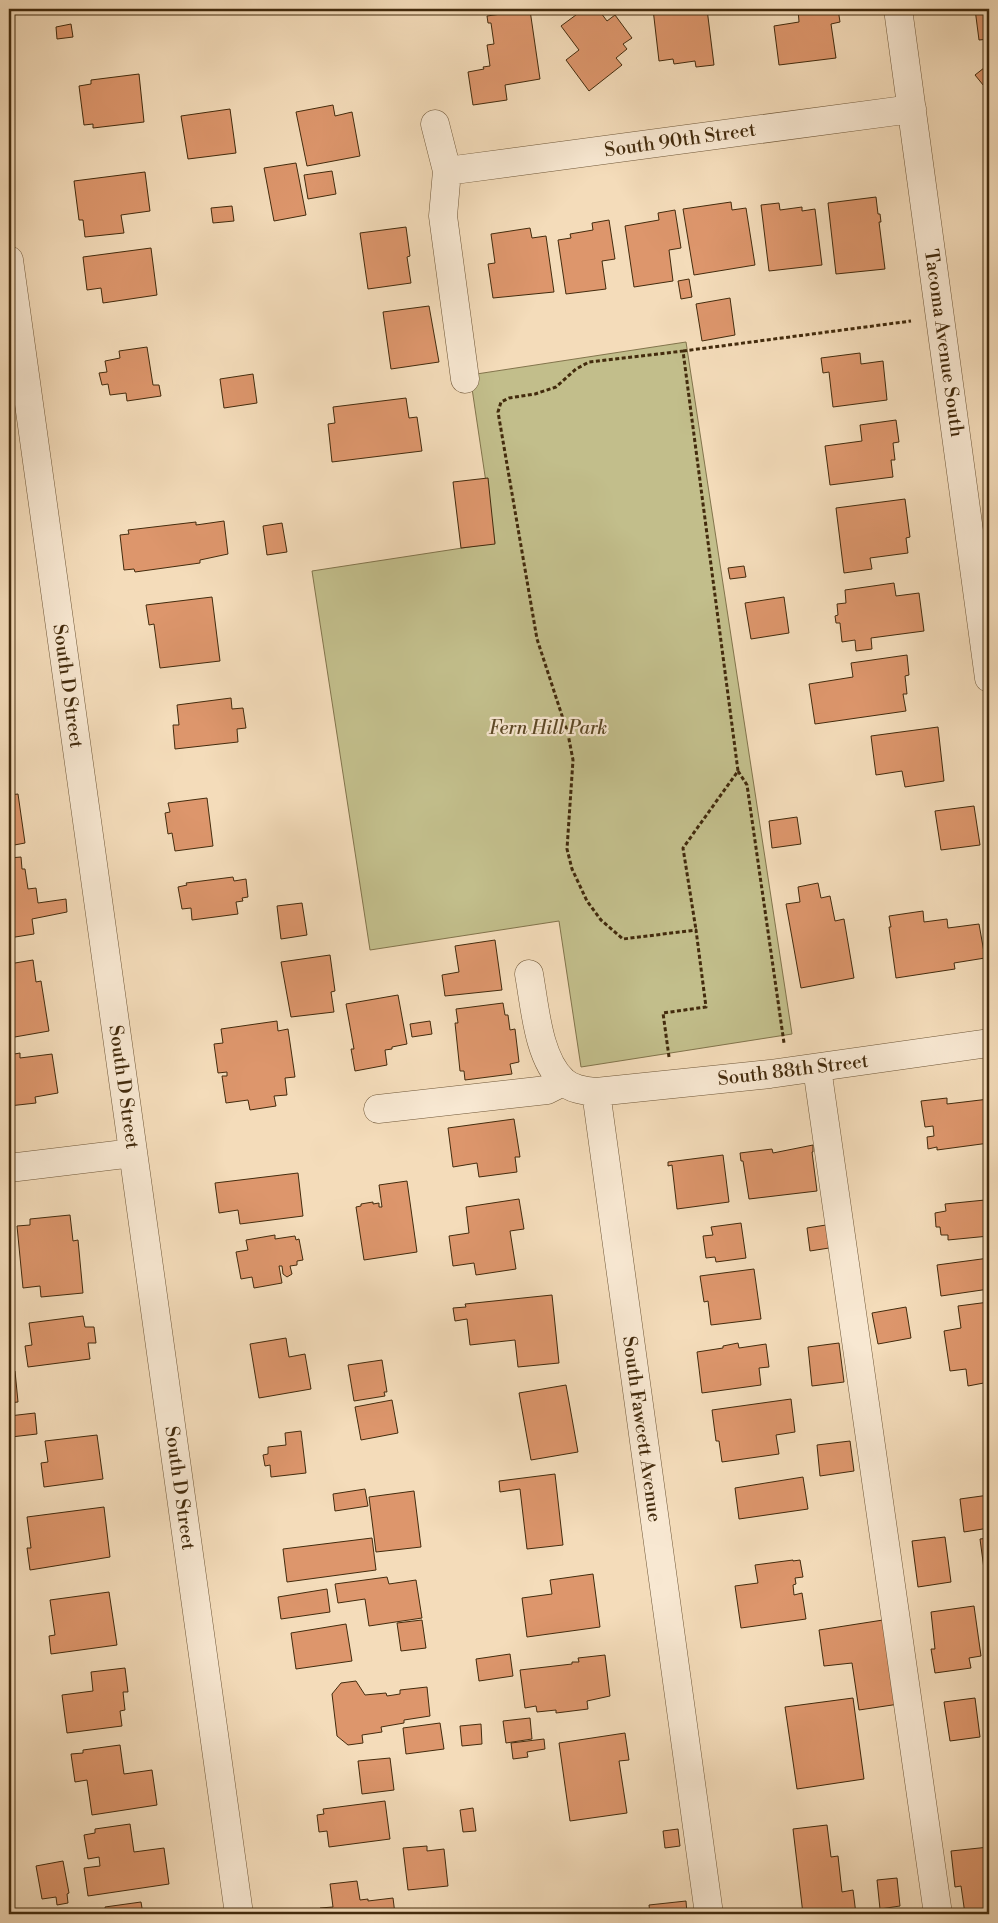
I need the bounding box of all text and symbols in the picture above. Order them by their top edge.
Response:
street label: South 90th Street [603,117,757,162]
street label: Tacoma Avenue South [919,247,969,439]
street label: South D Street [47,622,89,750]
park label: Fern Hill Park [489,716,607,740]
street label: South D Street [103,1023,145,1151]
street label: South 88th Street [716,1049,870,1091]
street label: South Fawcett Avenue [617,1335,667,1523]
street label: South D Street [159,1424,201,1552]

